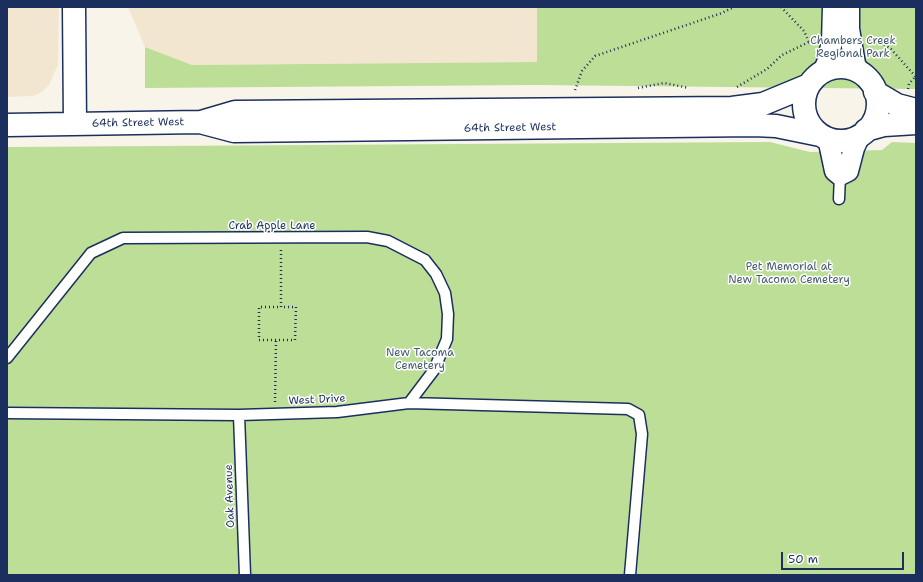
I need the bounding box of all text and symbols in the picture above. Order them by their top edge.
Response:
park label: Chambers Creek Regional Park [810,34,896,60]
street label: 64th Street West [92,116,184,130]
street label: 64th Street West [464,121,556,135]
street label: Crab Apple Lane [228,219,316,233]
park label: Pet Memorial at New Tacoma Cemetery [728,260,850,286]
park label: New Tacoma Cemetery [386,346,454,372]
street label: West Drive [288,392,346,408]
street label: Oak Avenue [222,464,238,528]
scale bar [783,544,906,570]
text: 50 m [788,551,818,567]

